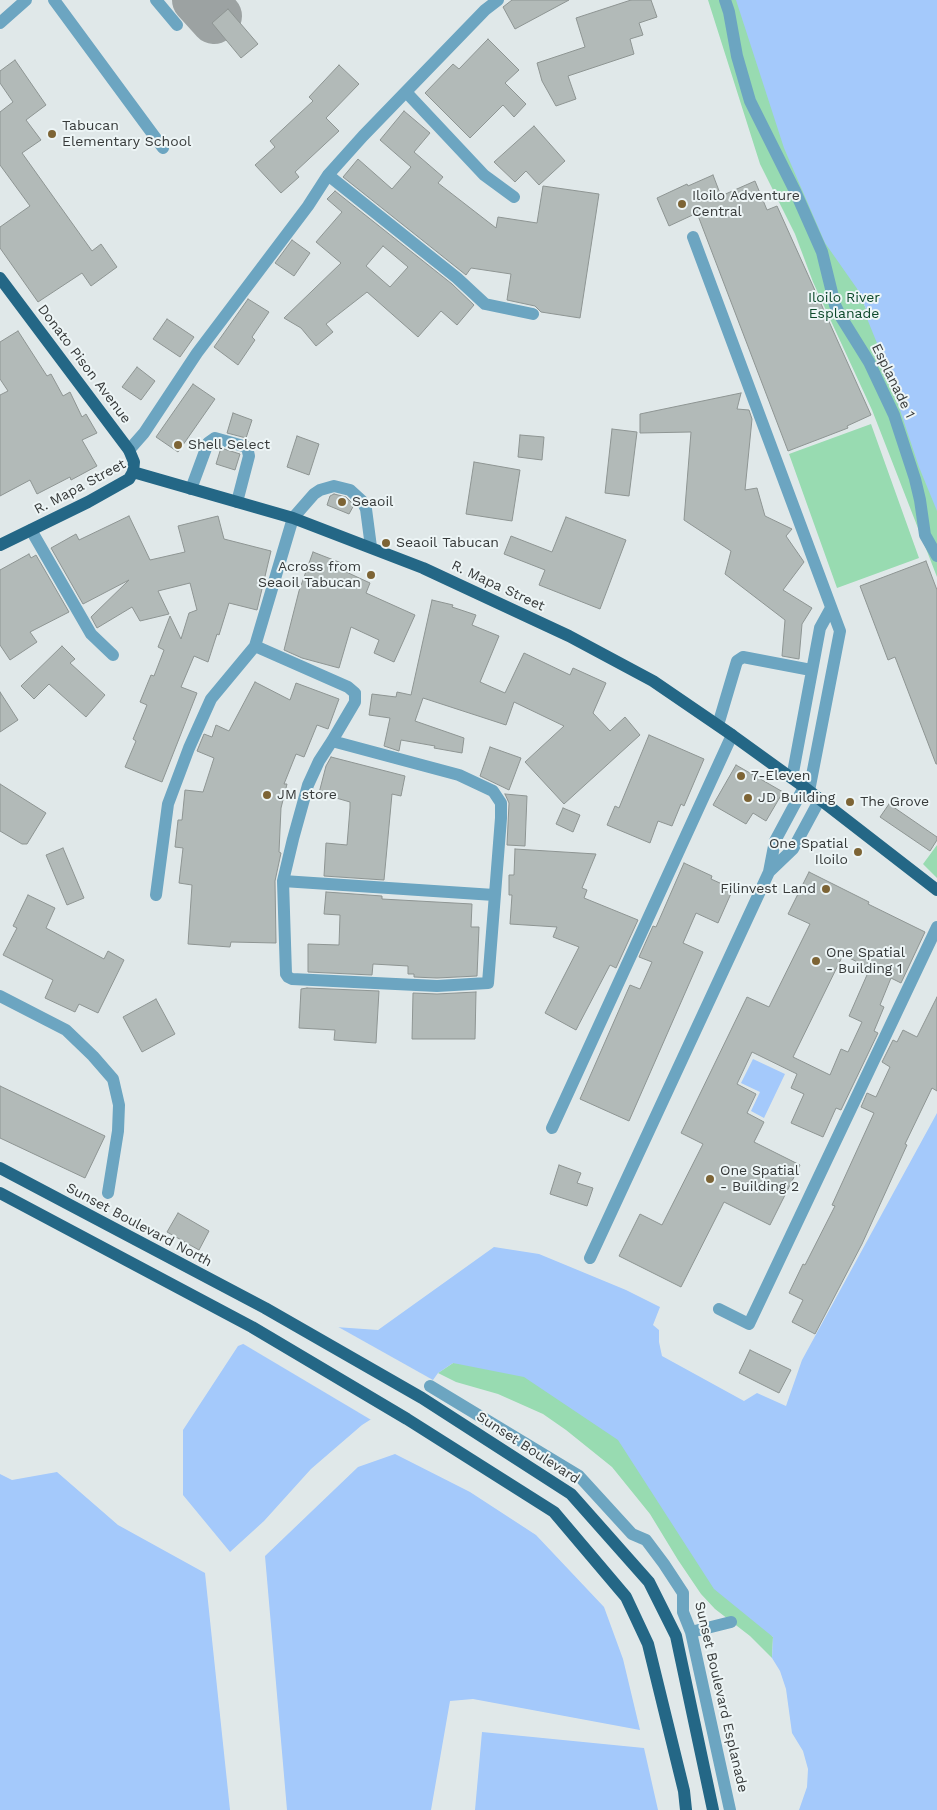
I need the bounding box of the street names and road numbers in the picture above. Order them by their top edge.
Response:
street label: Donato Pison Avenue [34,301,134,427]
street label: Esplanade 1 [868,341,918,421]
street label: R. Mapa Street [31,456,129,518]
street label: R. Mapa Street [449,557,547,615]
street label: Sunset Boulevard North [63,1179,215,1271]
street label: Sunset Boulevard [473,1408,583,1488]
street label: Sunset Boulevard Esplanade [691,1600,751,1794]

